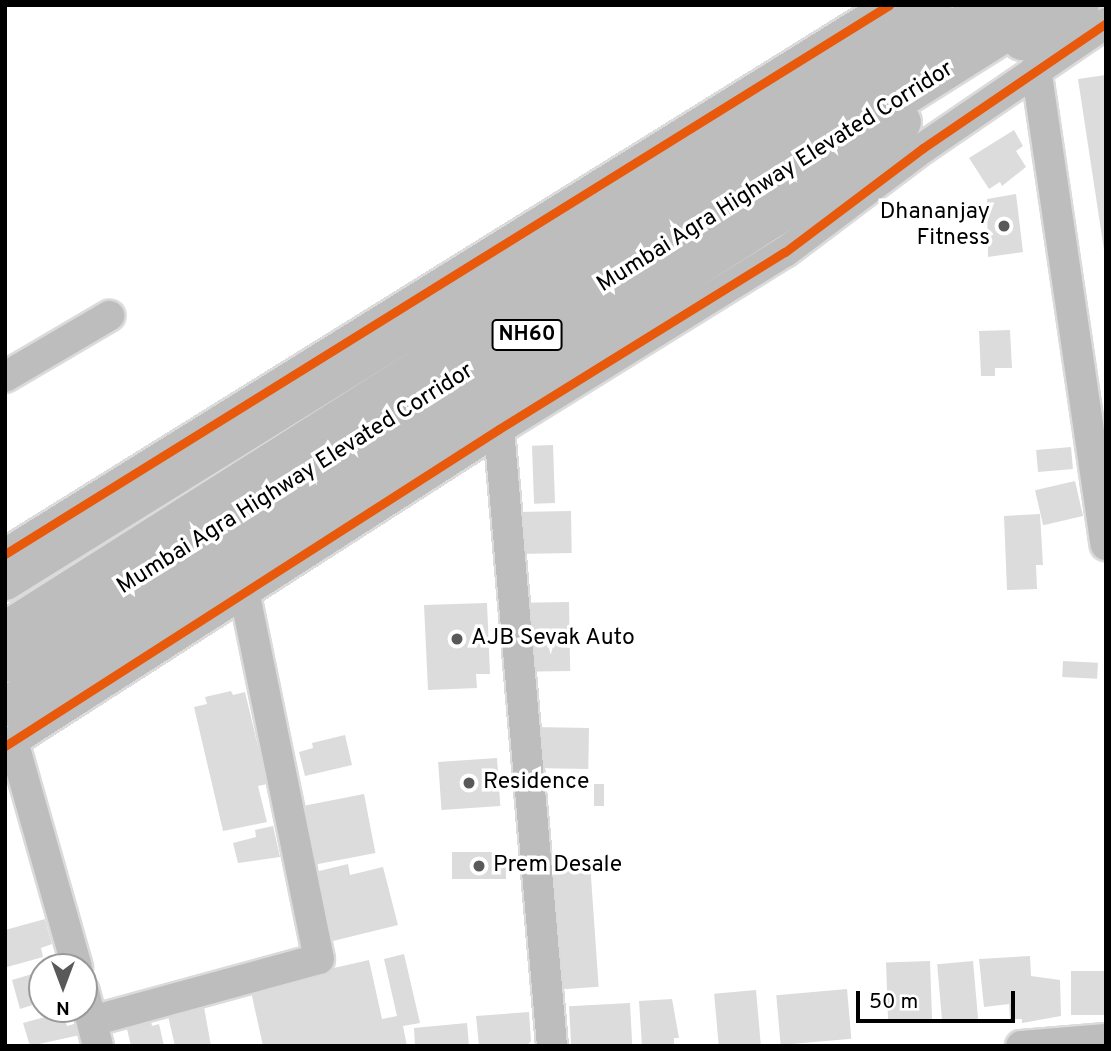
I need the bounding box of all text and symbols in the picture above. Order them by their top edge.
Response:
street label: Mumbai Agra Highway Elevated Corridor [592,56,960,300]
place label: Dhananjay Fitness [880,199,990,253]
marker: Dhananjay Fitness [996,218,1012,234]
road number: NH60 [490,318,564,352]
street label: Mumbai Agra Highway Elevated Corridor [112,358,480,602]
place label: AJB Sevak Auto [471,625,636,653]
marker: AJB Sevak Auto [449,631,465,647]
place label: Residence [483,769,589,797]
marker: Residence [461,775,477,791]
place label: Prem Desale [493,852,622,880]
marker: Prem Desale [471,858,487,874]
north arrow [28,953,98,1023]
scale bar [859,978,1018,1022]
text: 50 m [869,989,918,1016]
text: N [56,995,70,1019]

